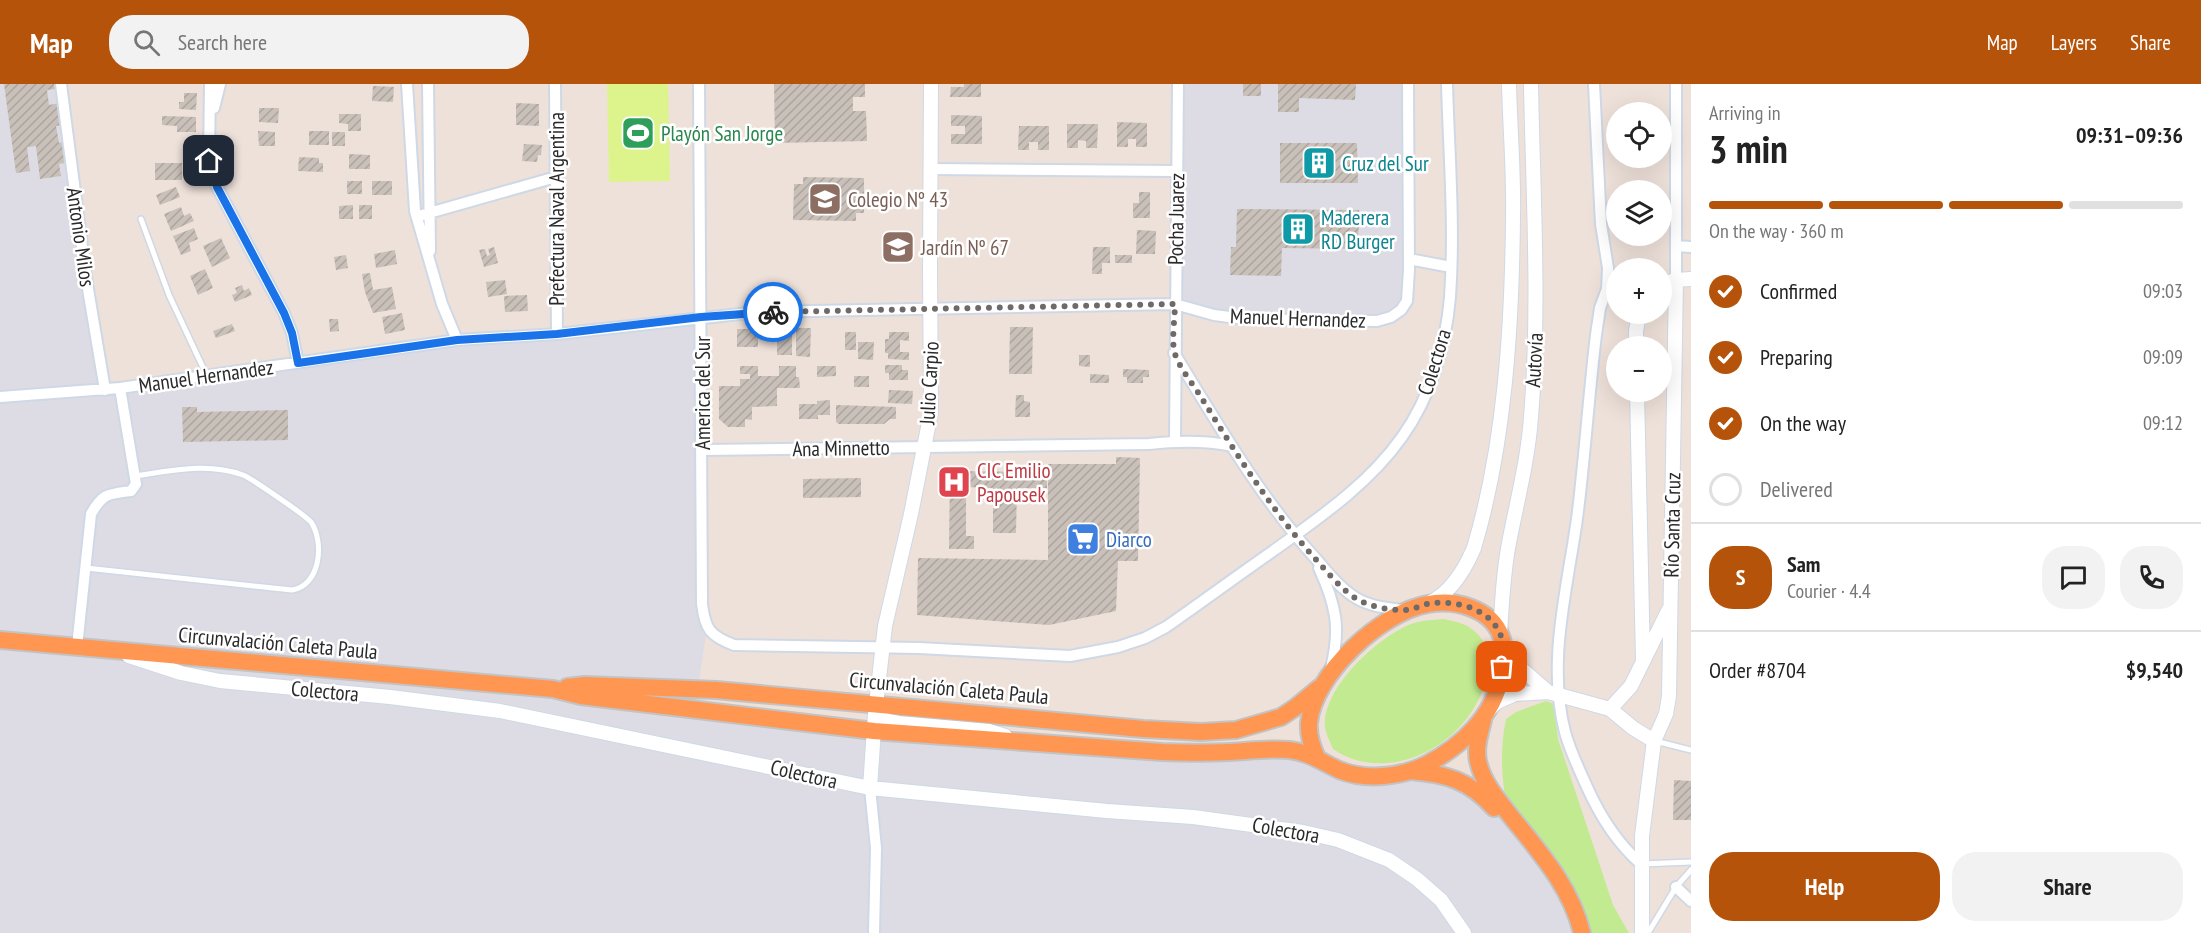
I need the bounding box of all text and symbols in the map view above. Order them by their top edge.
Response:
search box [109,15,529,69]
text: Map [30,24,73,61]
icon: search [130,26,163,59]
text: Search here [178,28,267,56]
text: Map [1987,29,2018,56]
text: Layers [2051,29,2097,56]
text: Share [2130,29,2171,56]
text: Arriving in [1709,100,1781,126]
map controls [1606,102,1672,402]
button: locate [1606,102,1672,168]
street label: Prefectura Naval Argentina [543,112,570,306]
sports icon: Playón San Jorge [620,115,656,151]
place label: Playón San Jorge [661,120,783,147]
text: 09:31–09:36 [2076,121,2183,149]
text: 3 min [1709,123,1788,174]
pin [183,135,234,186]
icon: home [192,144,225,177]
building icon: Cruz del Sur [1301,145,1337,181]
place label: Cruz del Sur [1342,150,1429,177]
street label: Pocha Juarez [1162,173,1190,265]
button: layers [1606,180,1672,246]
school or university icon: Colegio Nº 43 [807,181,843,217]
street label: Antonio Milos [61,186,101,288]
place label: Colegio Nº 43 [848,186,948,213]
place label: Maderera RD Burger [1321,204,1395,255]
building icon: Maderera RD Burger [1280,211,1316,247]
text: On the way · 360 m [1709,218,1844,244]
school or university icon: Jardín Nº 67 [880,229,916,265]
place label: Jardín Nº 67 [920,234,1009,261]
button: + [1606,258,1672,324]
icon: check [1709,275,1742,308]
text: Confirmed [1760,277,1837,305]
text: 09:03 [2143,278,2183,304]
courier [743,282,803,342]
icon: bike [757,296,790,329]
street label: Manuel Hernandez [1230,302,1366,334]
street label: Colectora [1411,326,1457,398]
street label: Autovía [1519,332,1549,388]
street label: America del Sur [689,336,716,450]
button: − [1606,336,1672,402]
street label: Julio Carpio [913,341,945,426]
icon: check [1709,341,1742,374]
text: Preparing [1760,343,1833,371]
text: 09:09 [2143,344,2183,370]
street label: Manuel Hernandez [137,353,275,399]
icon: check [1709,407,1742,440]
text: On the way [1760,409,1846,437]
text: 09:12 [2143,410,2183,436]
street label: Ana Minnetto [792,434,890,462]
place label: CIC Emilio Papousek [977,457,1051,508]
hospital icon: CIC Emilio Papousek [936,464,972,500]
street label: Río Santa Cruz [1658,472,1686,578]
text: Delivered [1760,475,1833,503]
supermarket icon: Diarco [1065,521,1101,557]
place label: Diarco [1106,526,1152,553]
button: chat [2042,546,2105,609]
button: phone [2120,546,2183,609]
text: Sam [1787,550,1820,578]
text: S [1736,563,1745,591]
text: Courier · 4.4 [1787,578,1871,604]
street label: Circunvalación Caleta Paula [177,621,379,665]
pin [1476,641,1527,692]
icon: bag [1485,650,1518,683]
text: Order #8704 [1709,656,1806,684]
text: $9,540 [2126,656,2183,684]
street label: Circunvalación Caleta Paula [848,666,1050,710]
street label: Colectora [290,675,360,707]
street label: Colectora [768,753,840,795]
street label: Colectora [1250,811,1322,849]
button: Help [1709,852,1940,921]
button: Share [1952,852,2183,921]

